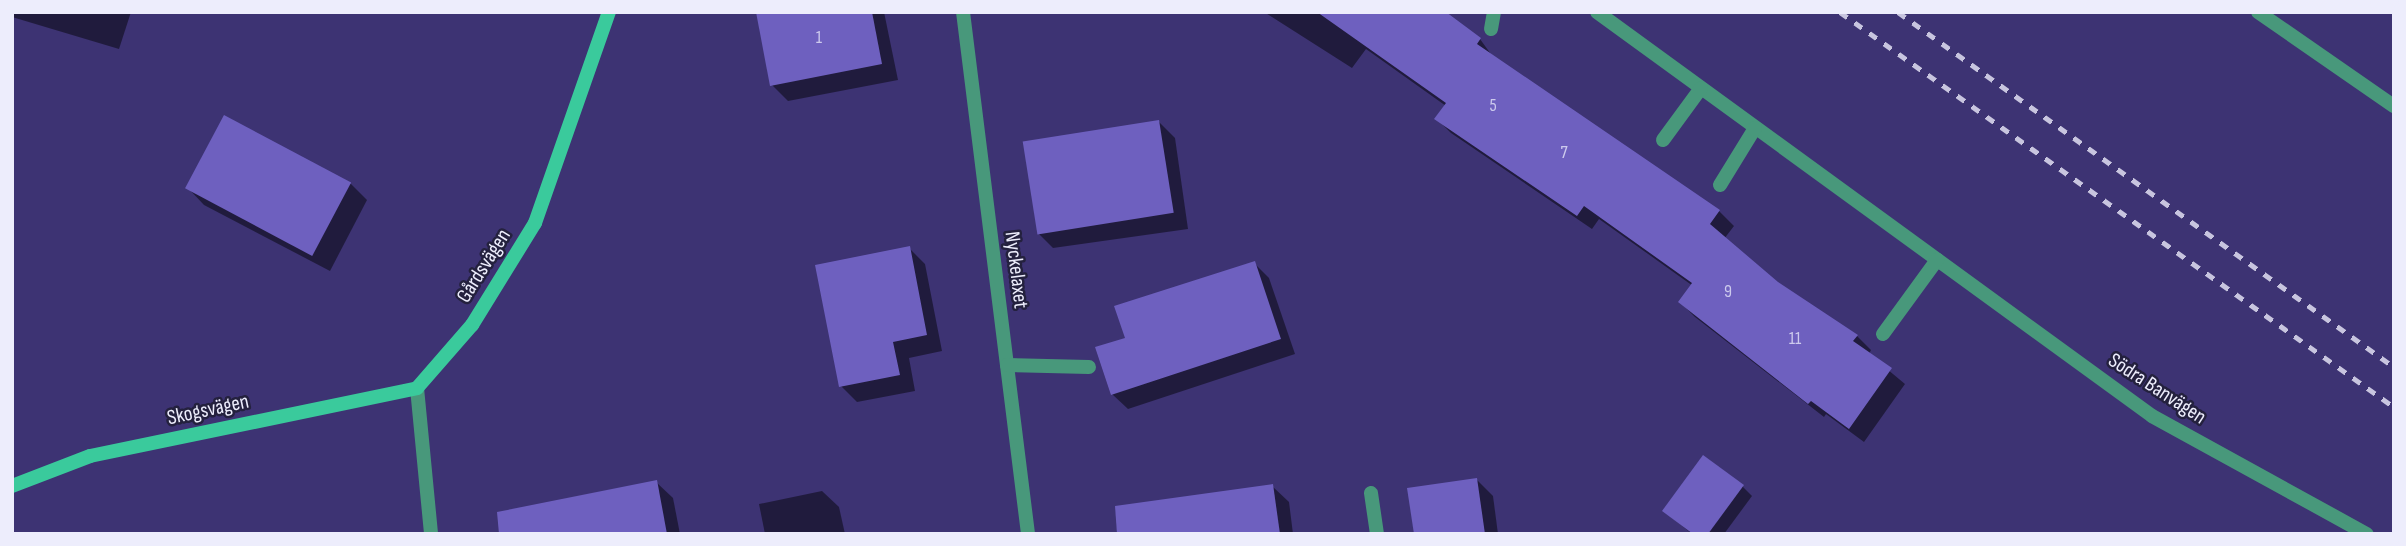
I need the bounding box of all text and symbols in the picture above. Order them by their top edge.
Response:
house number: 1 [816,27,822,49]
house number: 5 [1489,95,1497,117]
house number: 7 [1560,142,1568,164]
street label: Gårdsvägen [452,225,516,307]
street label: Nyckelaxet [999,230,1033,310]
house number: 9 [1724,281,1732,303]
house number: 11 [1789,328,1801,350]
street label: Södra Banvägen [2103,348,2211,430]
street label: Skogsvägen [165,389,251,431]

